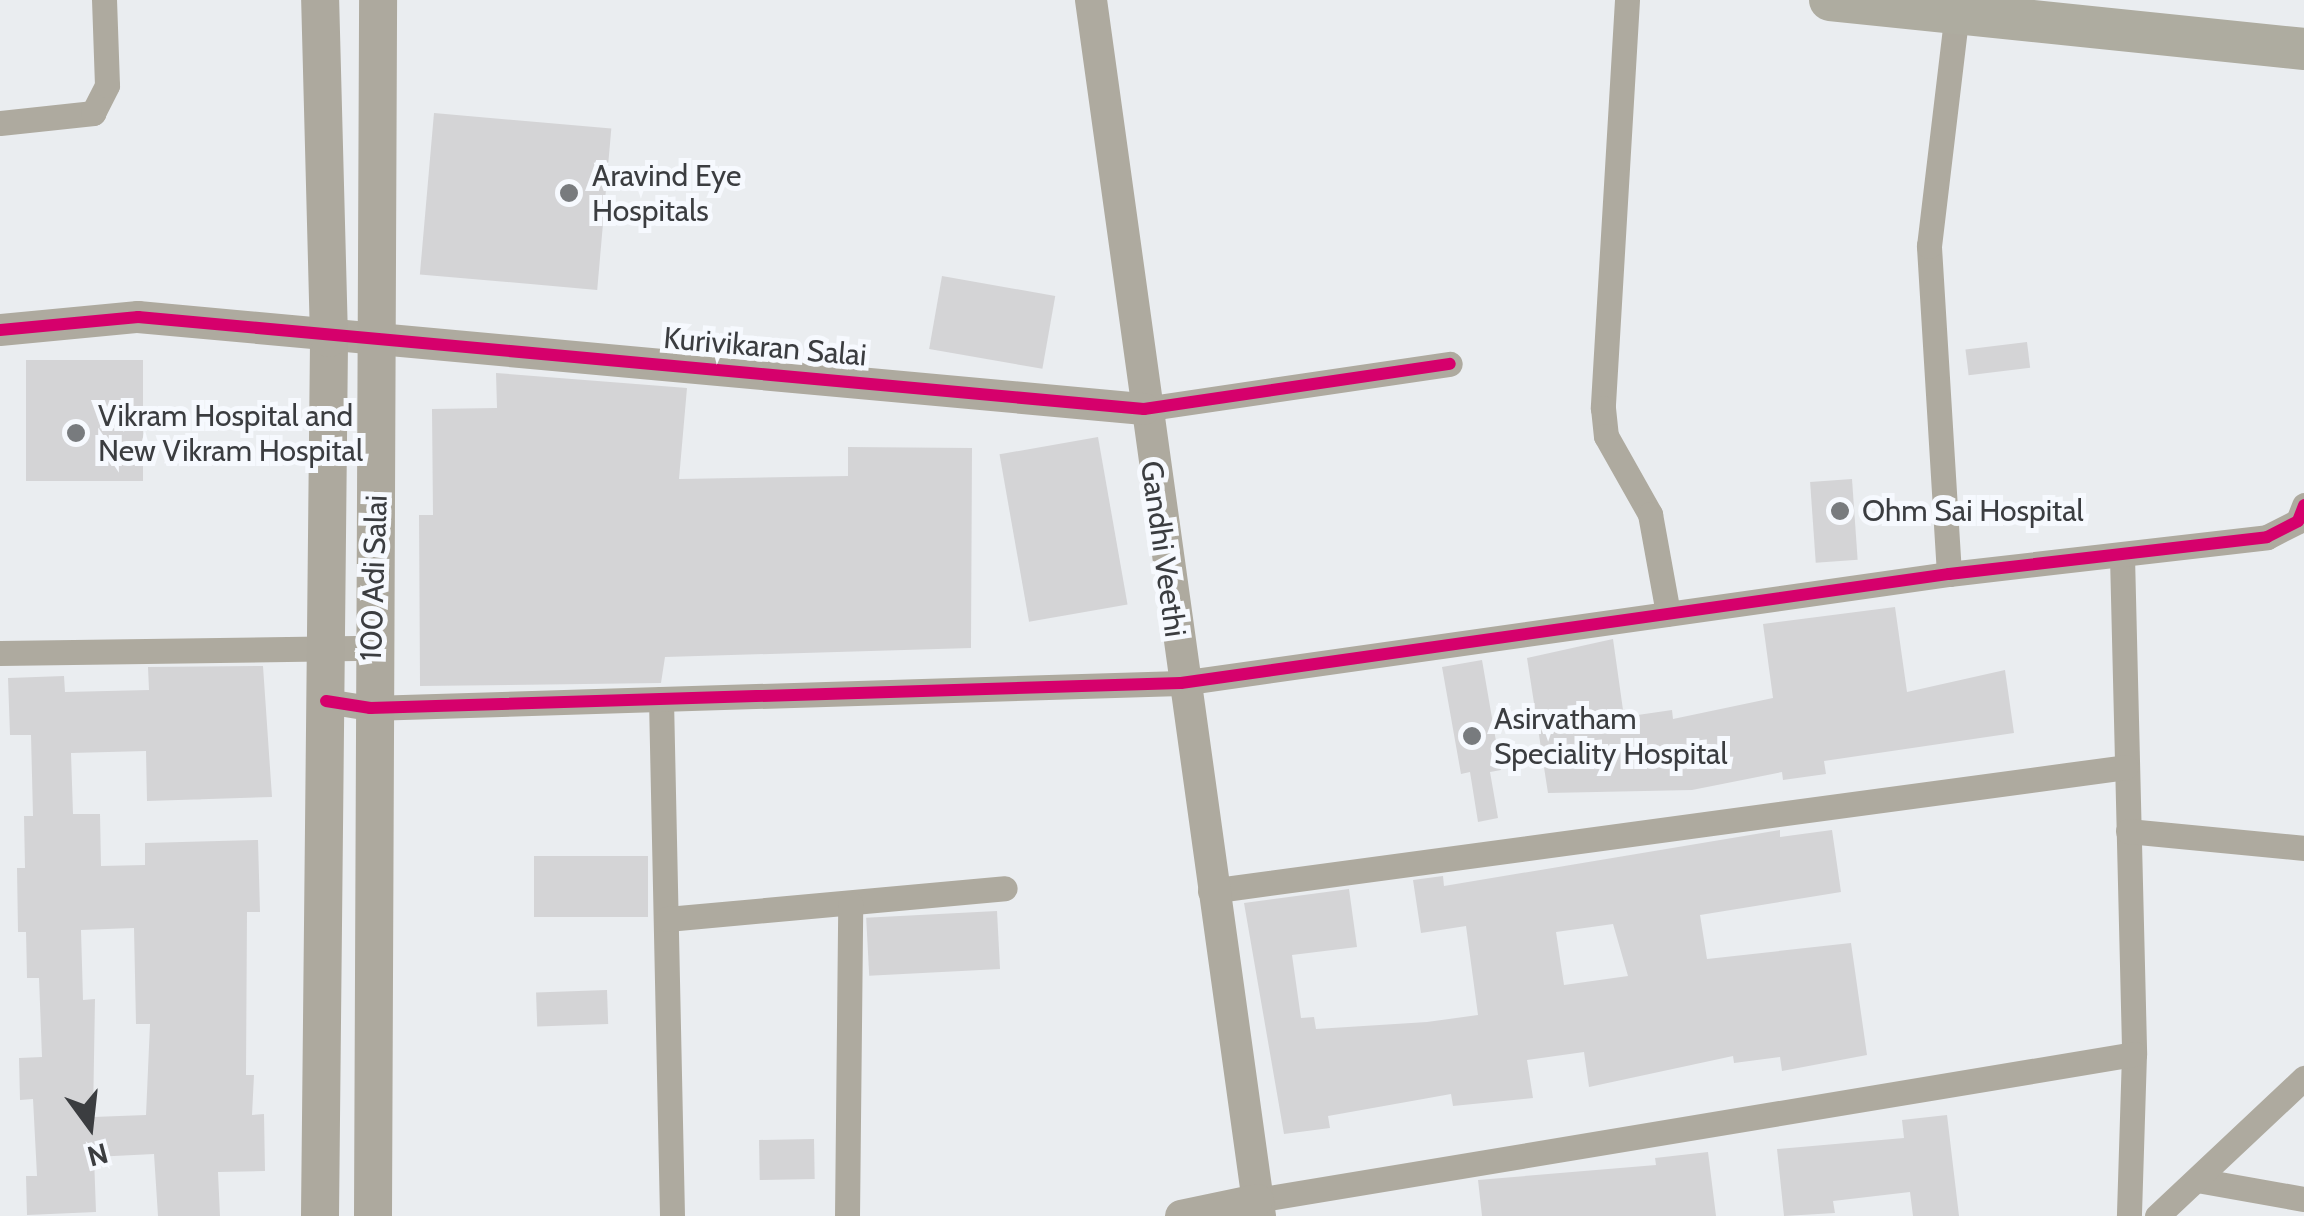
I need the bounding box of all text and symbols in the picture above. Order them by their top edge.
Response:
place label: Aravind Eye Hospitals [592,158,741,228]
marker: Aravind Eye Hospitals [556,180,582,206]
street label: Kurivikaran Salai [662,320,868,374]
place label: Vikram Hospital and New Vikram Hospital [98,398,363,468]
marker: Vikram Hospital and New Vikram Hospital [63,420,89,446]
street label: Gandhi Veethi [1133,459,1193,639]
place label: Ohm Sai Hospital [1862,493,2084,529]
street label: 100 Adi Salai [353,494,395,662]
marker: Ohm Sai Hospital [1827,498,1853,524]
place label: Asirvatham Speciality Hospital [1494,701,1728,772]
marker: Asirvatham Speciality Hospital [1459,723,1485,749]
north arrow [40,1076,140,1176]
text: N [84,1136,112,1174]

